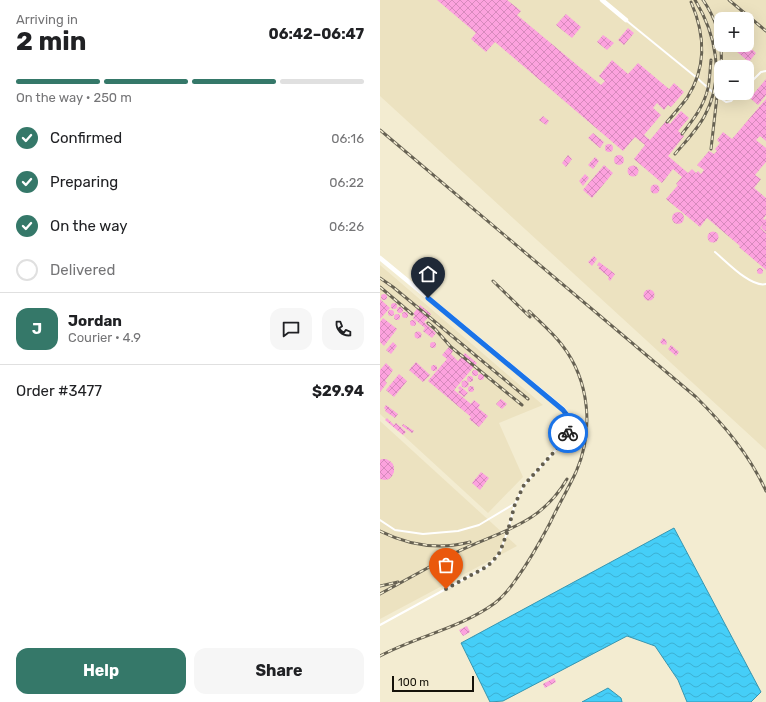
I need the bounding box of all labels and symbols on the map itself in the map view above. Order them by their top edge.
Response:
pin [411,257,445,298]
courier [548,413,588,453]
pin [429,548,463,589]
scale bar [392,674,474,693]

